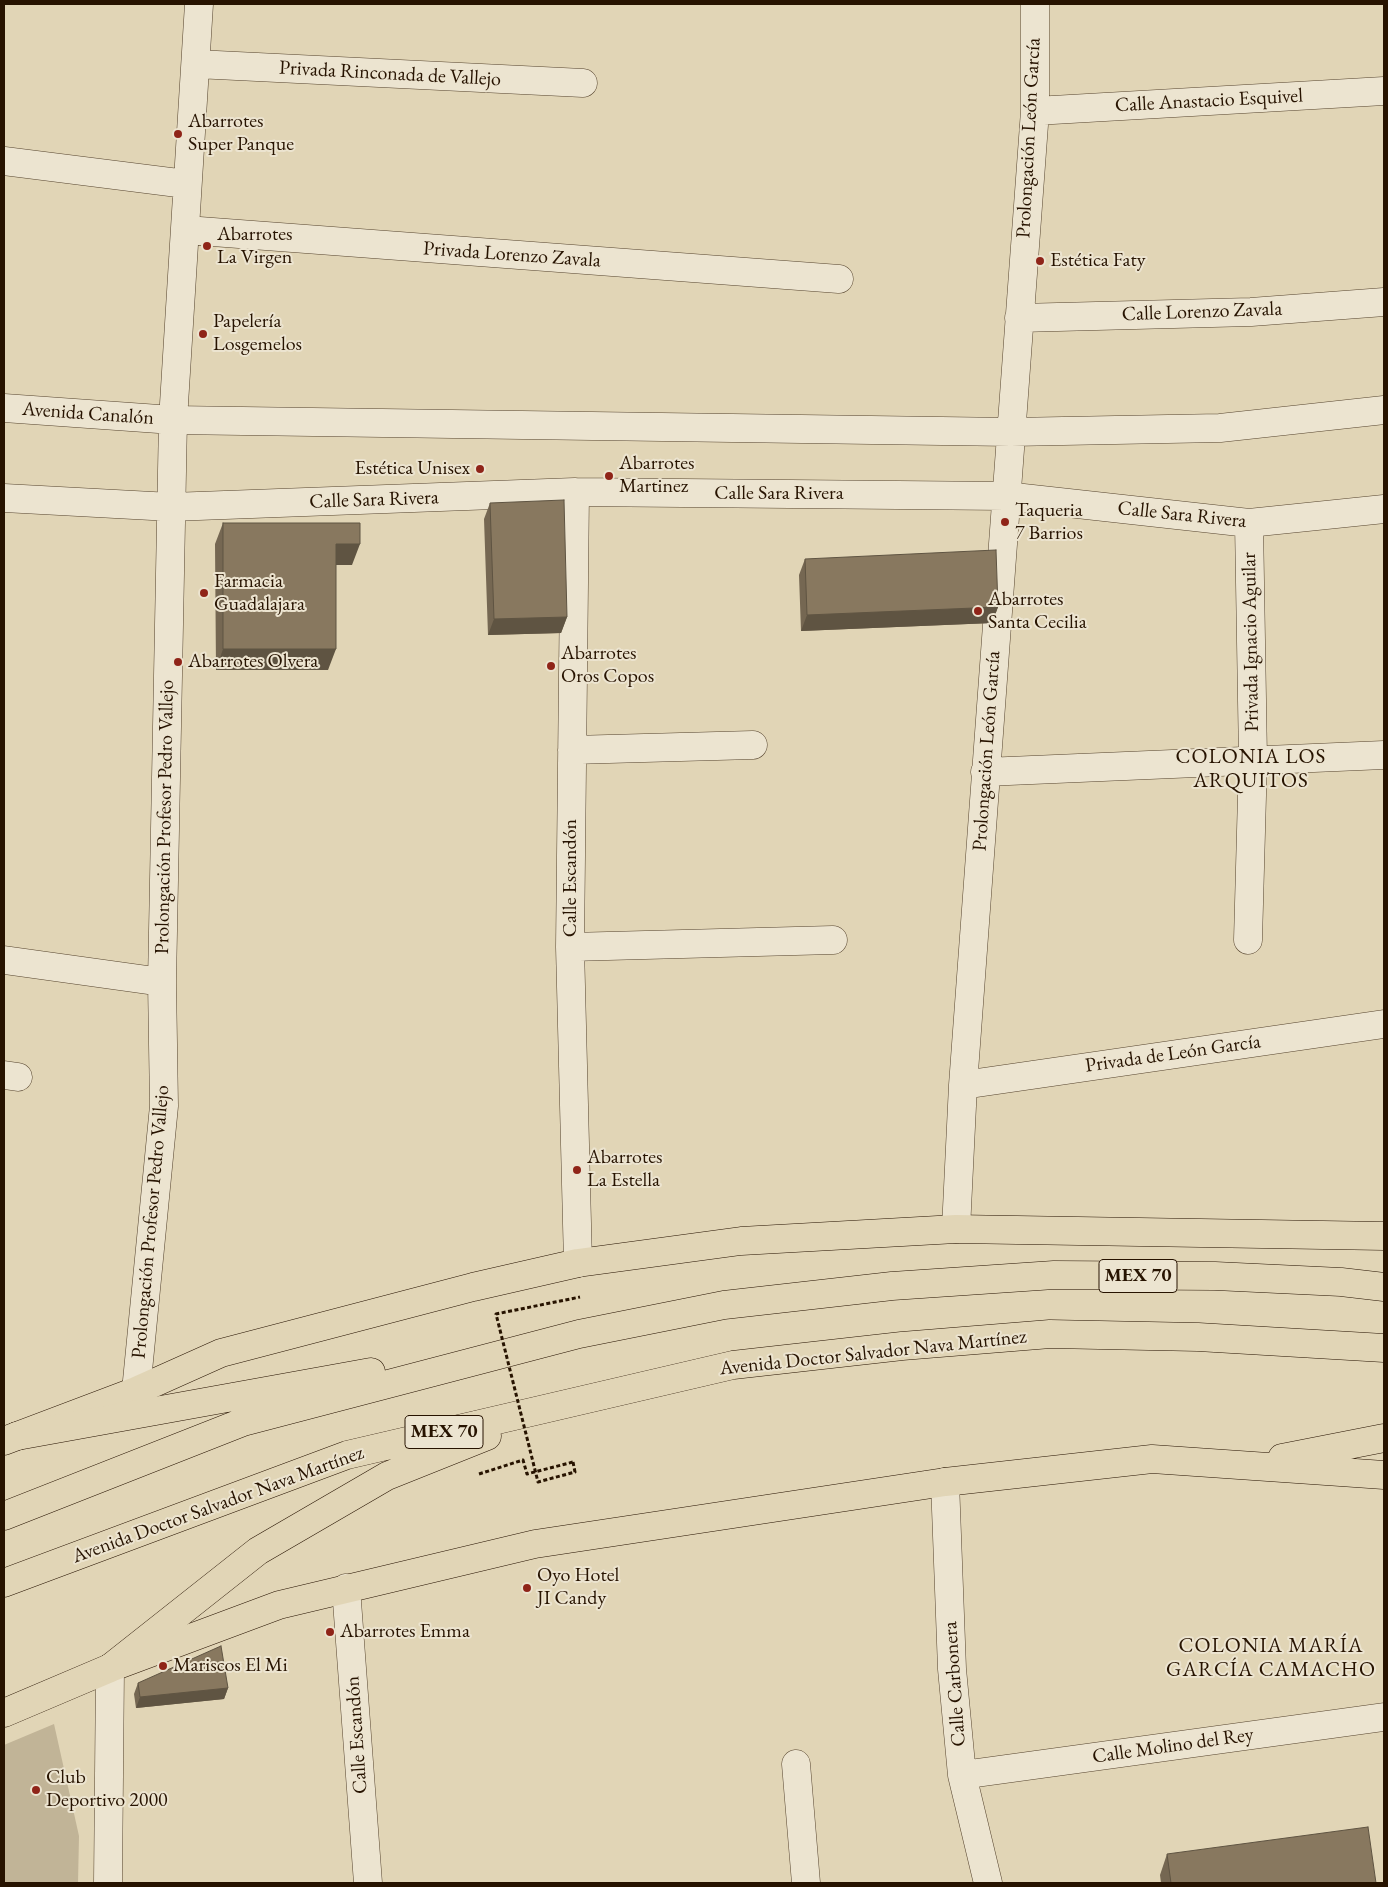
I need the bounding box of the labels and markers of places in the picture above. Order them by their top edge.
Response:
place label: Abarrotes Super Panque [188,110,294,157]
marker: Abarrotes Super Panque [172,128,184,140]
place label: Abarrotes La Virgen [217,223,293,270]
marker: Abarrotes La Virgen [201,240,213,252]
place label: Estética Faty [1050,249,1145,273]
marker: Estética Faty [1034,255,1046,267]
place label: Papelería Losgemelos [213,310,302,357]
marker: Papelería Losgemelos [197,328,209,340]
place label: Abarrotes Martinez [619,452,695,499]
place label: Estética Unisex [354,457,470,481]
marker: Estética Unisex [474,463,486,475]
marker: Abarrotes Martinez [603,470,615,482]
place label: Taqueria 7 Barrios [1015,499,1083,546]
marker: Taqueria 7 Barrios [999,516,1011,528]
place label: Farmacia Guadalajara [214,570,305,617]
marker: Farmacia Guadalajara [198,587,210,599]
place label: Abarrotes Santa Cecilia [988,588,1087,635]
marker: Abarrotes Santa Cecilia [972,605,984,617]
place label: Abarrotes Oros Copos [561,642,654,689]
place label: Abarrotes Olvera [188,650,318,674]
marker: Abarrotes Olvera [172,656,184,668]
marker: Abarrotes Oros Copos [545,660,557,672]
place label: Abarrotes La Estella [587,1146,663,1193]
marker: Abarrotes La Estella [571,1164,583,1176]
place label: Oyo Hotel JI Candy [537,1564,619,1611]
marker: Oyo Hotel JI Candy [521,1582,533,1594]
place label: Abarrotes Emma [340,1620,470,1644]
marker: Abarrotes Emma [324,1626,336,1638]
place label: Mariscos El Mi [173,1654,288,1678]
marker: Mariscos El Mi [157,1660,169,1672]
place label: Club Deportivo 2000 [46,1766,168,1813]
marker: Club Deportivo 2000 [30,1784,42,1796]

